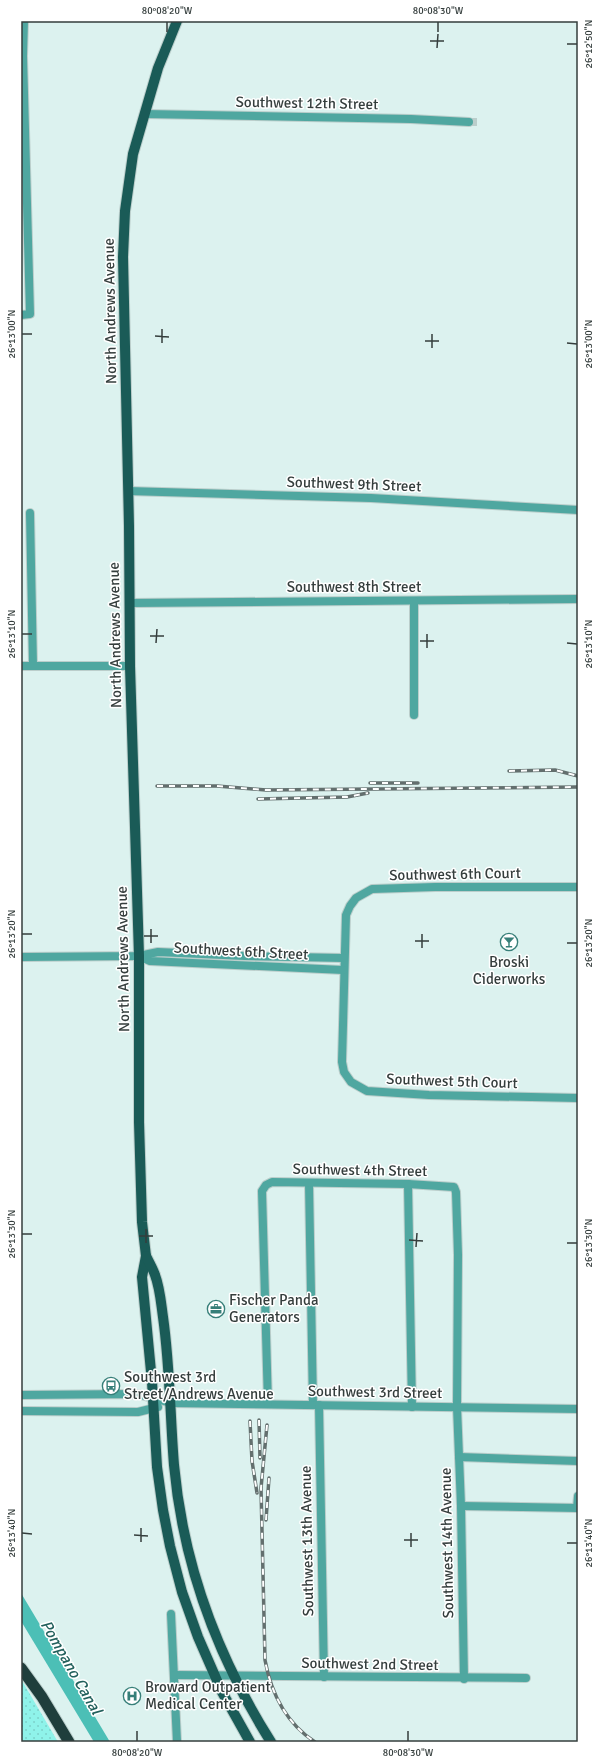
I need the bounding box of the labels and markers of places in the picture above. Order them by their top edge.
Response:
bar icon: Broski Ciderworks [499,932,519,952]
place label: Broski Ciderworks [473,953,546,988]
place label: Fischer Panda Generators [229,1291,319,1326]
office icon: Fischer Panda Generators [206,1299,226,1319]
place label: Southwest 3rd Street/Andrews Avenue [124,1368,274,1403]
bus stop icon: Southwest 3rd Street/Andrews Avenue [101,1376,121,1396]
place label: Broward Outpatient Medical Center [145,1678,271,1713]
hospital icon: Broward Outpatient Medical Center [122,1686,142,1706]

